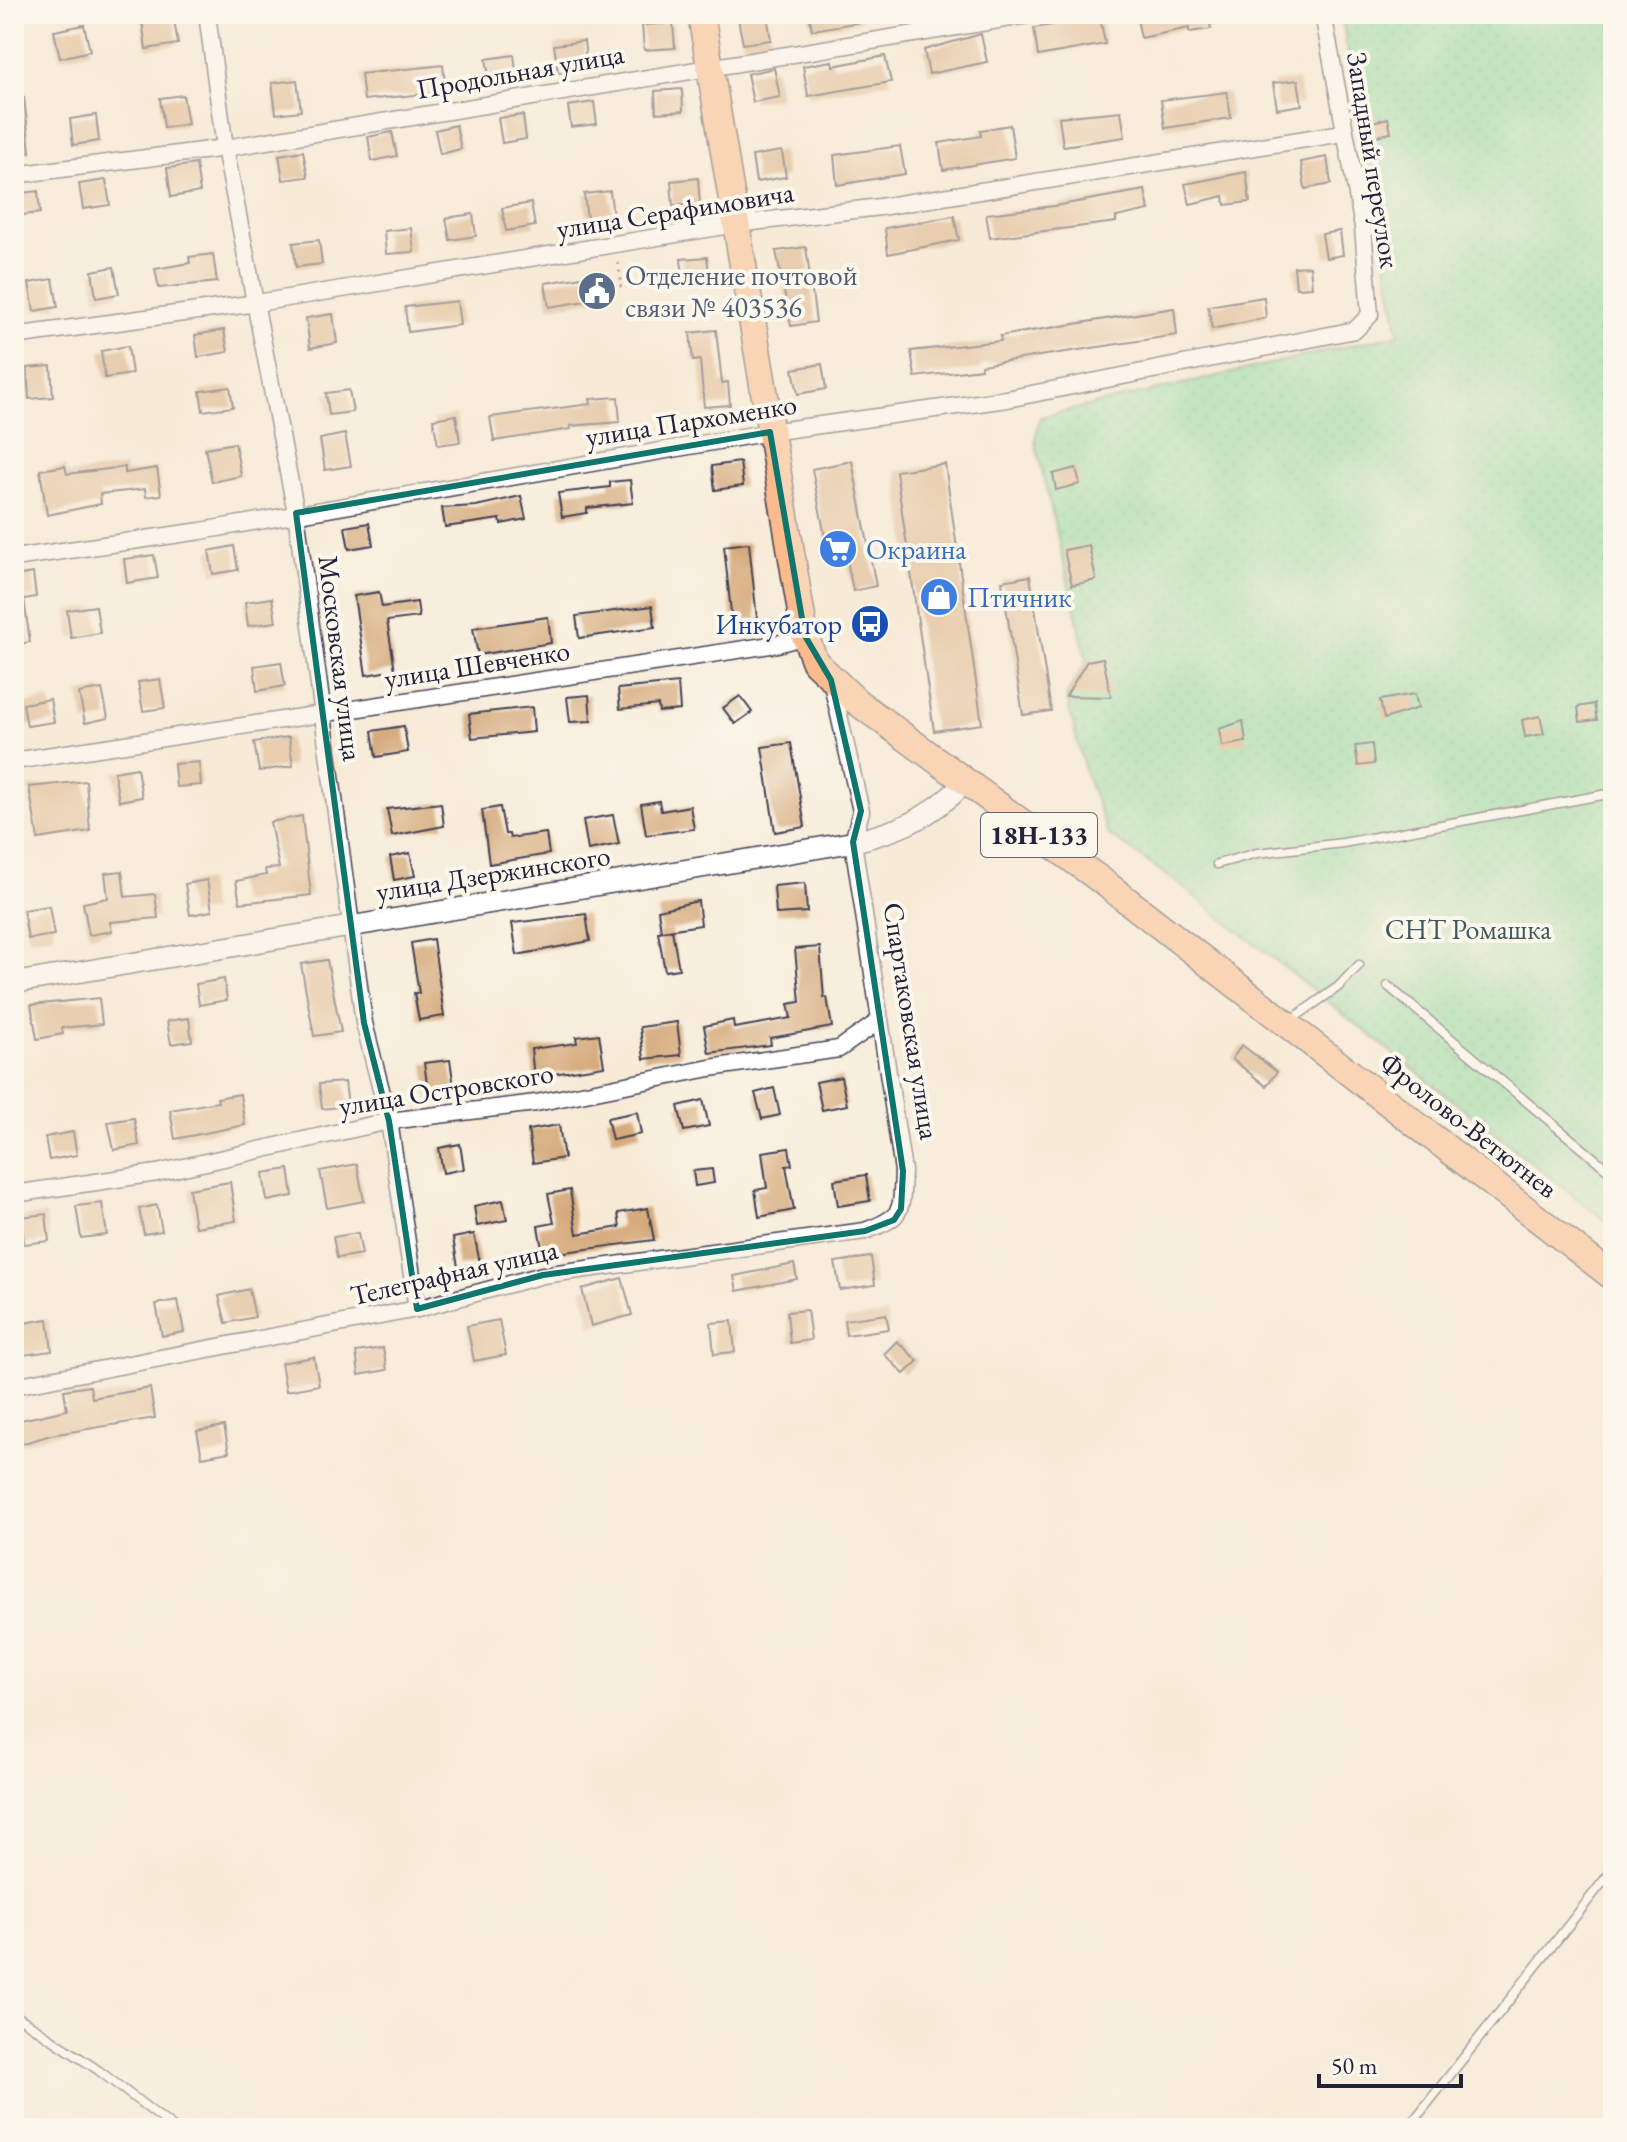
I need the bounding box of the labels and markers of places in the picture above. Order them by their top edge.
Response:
place label: Отделение почтовой связи № 403536 [625,257,858,325]
public building icon: Отделение почтовой связи № 403536 [576,270,618,312]
supermarket icon: Окраина [817,528,859,570]
place label: Окраина [866,531,967,567]
shop icon: Птичник [918,576,960,618]
place label: Птичник [967,579,1072,615]
bus stop icon: Инкубатор [849,603,891,645]
place label: Инкубатор [716,606,842,642]

